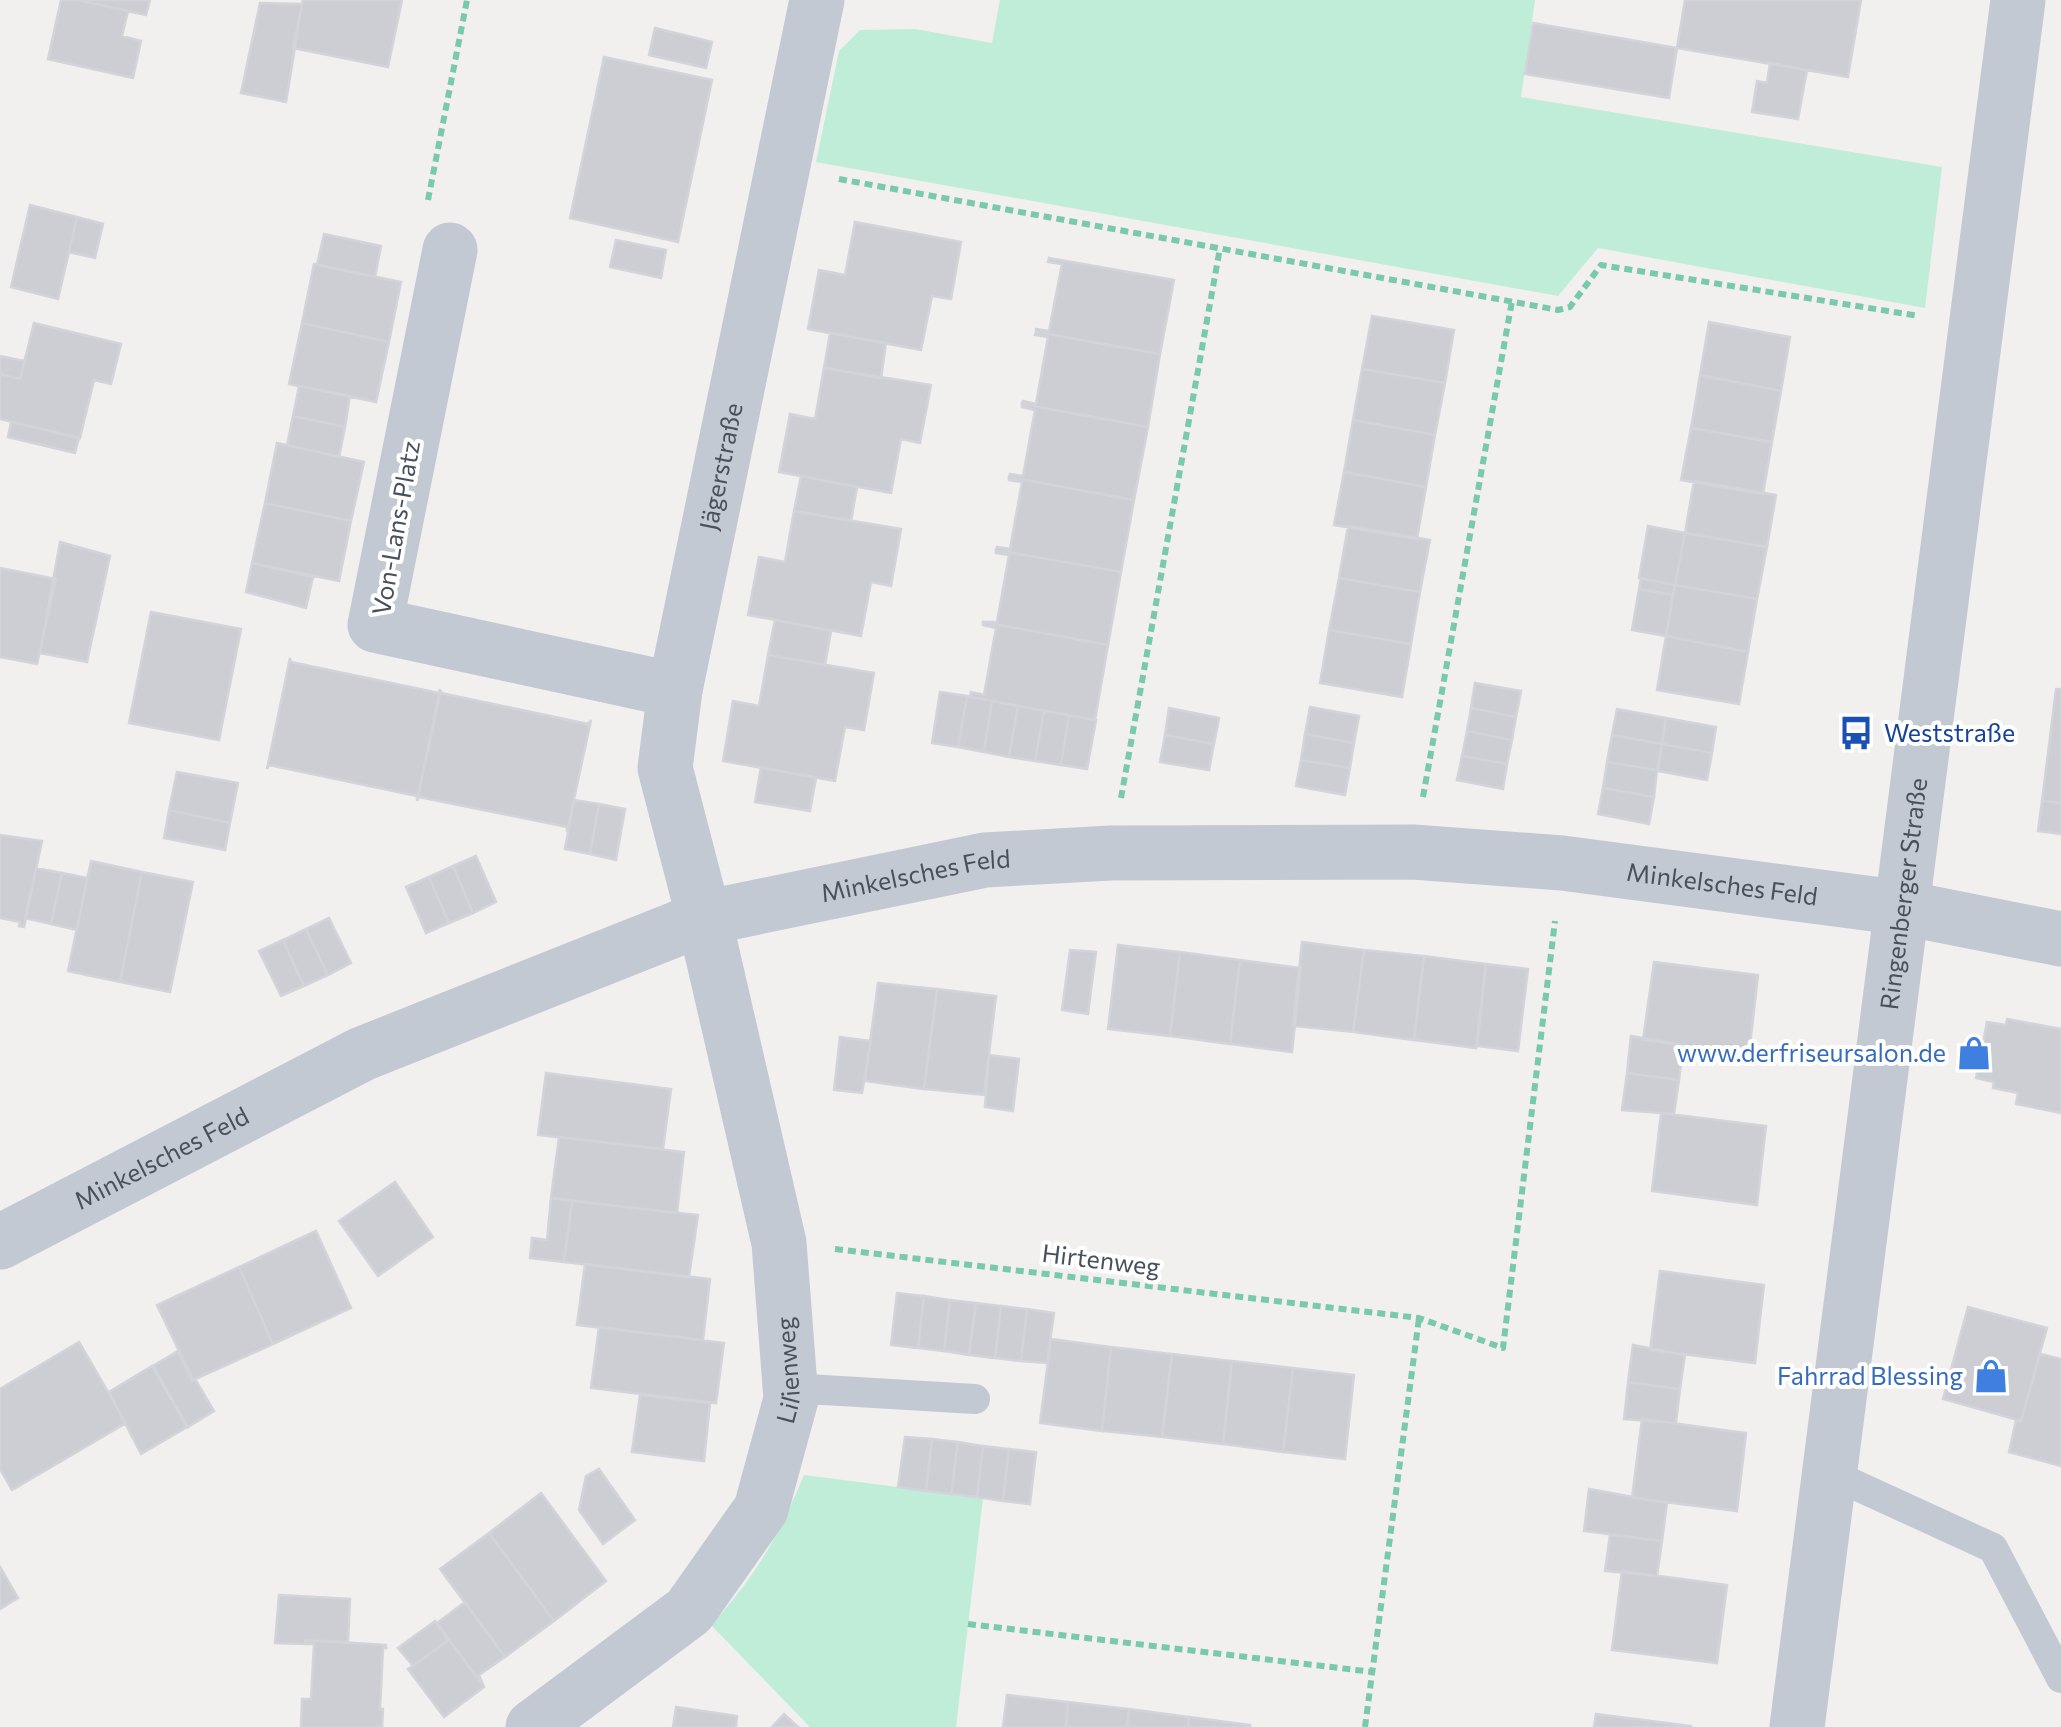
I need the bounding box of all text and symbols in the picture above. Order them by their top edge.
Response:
street label: Jägerstraße [692,400,748,533]
street label: Von-Lans-Platz [365,438,425,617]
bus stop icon: Weststraße [1837,714,1875,752]
place label: Weststraße [1884,717,2015,747]
street label: Ringenberger Straße [1873,776,1932,1011]
street label: Minkelsches Feld [818,843,1011,908]
street label: Minkelsches Feld [1625,856,1820,911]
shop icon: www.derfriseursalon.de [1955,1034,1993,1072]
place label: www.derfriseursalon.de [1677,1037,1946,1067]
street label: Minkelsches Feld [69,1100,253,1215]
street label: Hirtenweg [1040,1237,1162,1281]
street label: Lilienweg [769,1315,805,1427]
shop icon: Fahrrad Blessing [1972,1357,2010,1395]
place label: Fahrrad Blessing [1777,1360,1963,1390]

